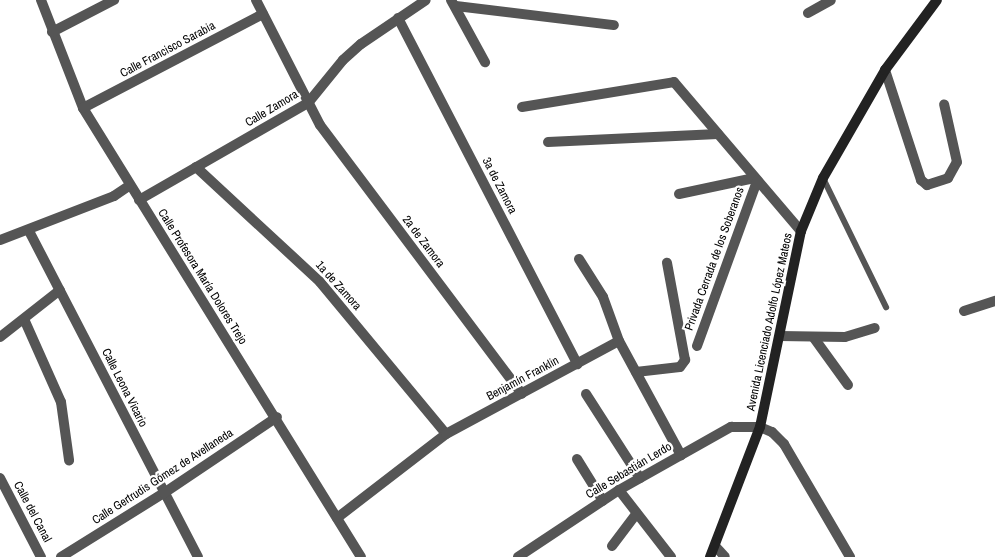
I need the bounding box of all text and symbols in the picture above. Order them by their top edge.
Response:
street label: Calle Francisco Sarabia [118,19,218,81]
street label: Calle Zamora [243,88,301,130]
street label: 3a de Zamora [479,155,519,217]
street label: Privada Cerrada de los Soberanos [682,185,748,333]
street label: Calle Profesora María Dolores Trejo [154,207,250,347]
street label: 2a de Zamora [399,213,447,271]
street label: Avenida Licenciado Adolfo López Mateos [744,231,796,413]
street label: 1a de Zamora [312,258,364,314]
street label: Calle Leona Vicario [98,346,150,430]
street label: Benjamín Franklin [484,354,562,404]
street label: Calle Gertrudis Gómez de Avellaneda [90,426,236,528]
street label: Calle Sebastián Lerdo [584,440,674,502]
street label: Calle del Canal [10,479,54,545]

